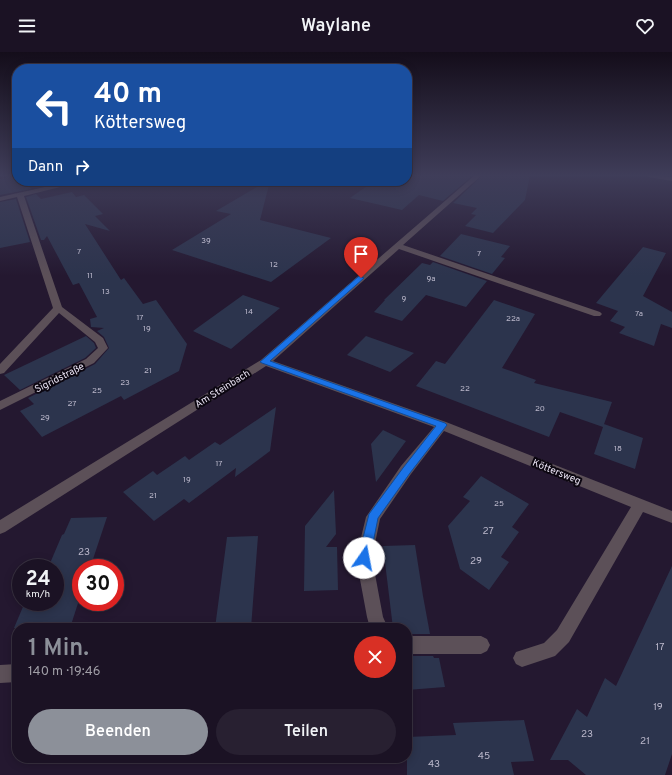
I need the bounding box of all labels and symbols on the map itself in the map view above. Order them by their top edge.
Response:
house number: 39 [201,236,211,246]
pin [344,237,378,278]
house number: 7 [77,247,81,257]
house number: 7 [477,249,481,259]
house number: 12 [270,260,278,270]
house number: 11 [87,271,93,281]
house number: 9a [427,274,435,284]
house number: 13 [102,287,110,297]
house number: 9 [402,294,407,304]
house number: 14 [245,307,253,317]
house number: 7a [635,309,643,319]
house number: 17 [136,313,144,323]
house number: 22a [506,314,520,324]
house number: 19 [143,324,151,334]
street label: Sigridstraße [33,360,87,396]
house number: 21 [144,366,152,376]
street label: Am Steinbach [193,367,253,411]
house number: 23 [120,378,130,388]
house number: 22 [460,384,470,394]
house number: 25 [92,386,102,396]
house number: 27 [68,399,77,409]
house number: 20 [535,404,545,414]
house number: 29 [40,413,50,423]
house number: 18 [614,444,622,454]
street label: Köttersweg [530,457,583,488]
house number: 17 [215,459,223,469]
house number: 19 [183,475,191,485]
house number: 21 [149,491,157,501]
house number: 25 [494,499,504,509]
house number: 27 [482,525,494,538]
position arrow [343,537,385,579]
house number: 23 [78,546,90,559]
house number: 29 [470,555,482,568]
speed limit sign: 30 [72,559,124,611]
house number: 17 [656,641,664,654]
house number: 19 [653,701,663,714]
house number: 23 [581,728,593,741]
house number: 21 [640,735,650,748]
house number: 45 [478,750,490,763]
house number: 43 [428,758,440,771]

